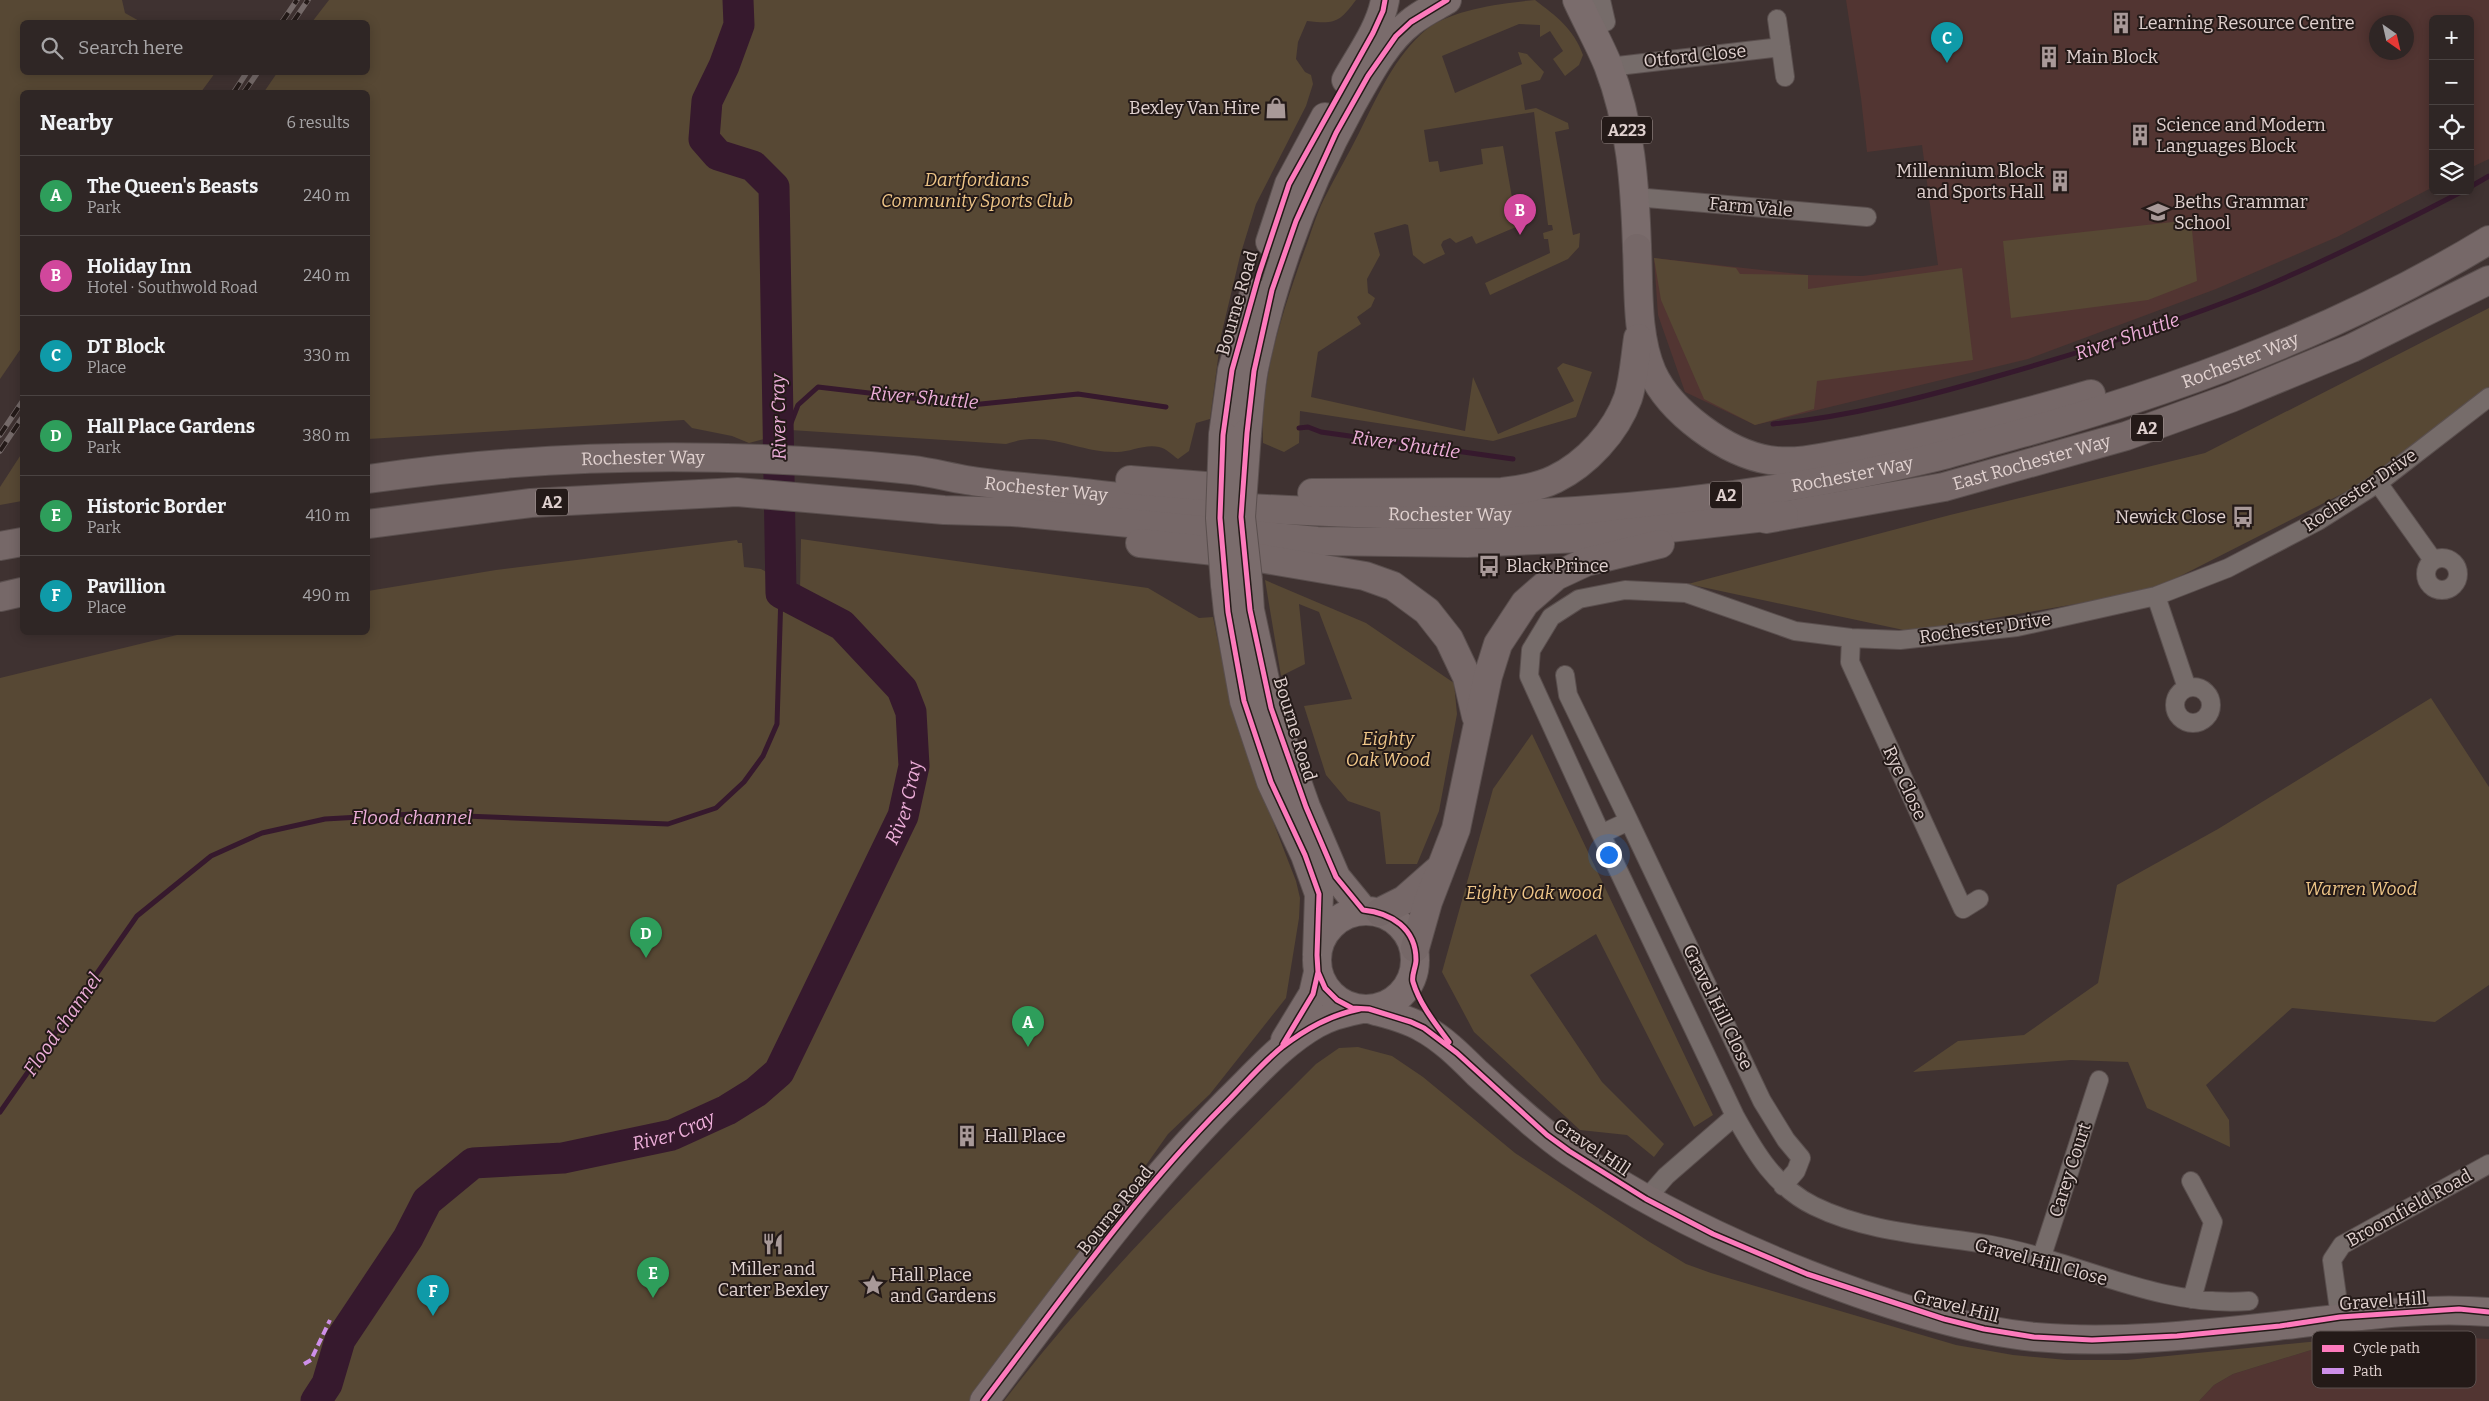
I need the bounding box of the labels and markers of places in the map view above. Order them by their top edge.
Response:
building icon: Learning Resource Centre [2108,10,2134,36]
place label: Learning Resource Centre [2138,12,2355,34]
pin: C [1931,22,1963,63]
building icon: Main Block [2036,44,2062,70]
place label: Main Block [2066,46,2159,68]
shop icon: Bexley Van Hire [1263,95,1289,121]
place label: Bexley Van Hire [1129,97,1260,119]
place label: Science and Modern Languages Block [2156,114,2326,157]
building icon: Science and Modern Languages Block [2127,122,2153,148]
place label: Millennium Block and Sports Hall [1896,160,2045,203]
building icon: Millennium Block and Sports Hall [2047,168,2073,194]
place label: Beths Grammar School [2174,191,2308,234]
pin: B [1504,194,1536,235]
school or university icon: Beths Grammar School [2145,199,2171,225]
bus stop icon: Newick Close [2230,504,2256,530]
place label: Newick Close [2115,506,2226,528]
bus stop icon: Black Prince [1476,553,1502,579]
place label: Black Prince [1506,555,1609,577]
pin: D [630,917,662,958]
pin: A [1012,1006,1044,1047]
building icon: Hall Place [954,1123,980,1149]
place label: Hall Place [984,1125,1066,1147]
restaurant icon: Miller and Carter Bexley [760,1231,786,1257]
pin: E [637,1257,669,1298]
place label: Miller and Carter Bexley [717,1258,829,1301]
place label: Hall Place and Gardens [890,1264,996,1307]
place icon: Hall Place and Gardens [860,1272,886,1298]
pin: F [417,1275,449,1316]

